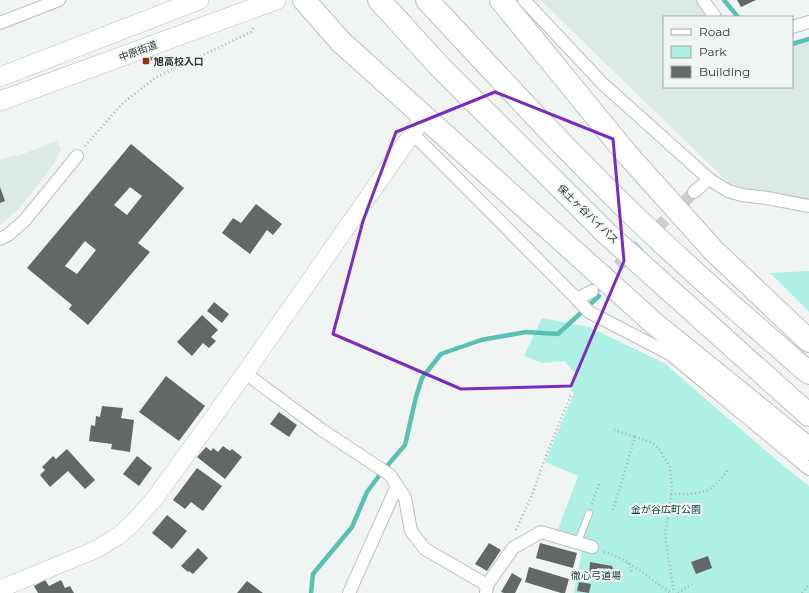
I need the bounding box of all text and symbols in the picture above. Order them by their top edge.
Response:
legend [663,16,793,88]
text: Road [699,24,730,39]
street label: 中原街道 [117,38,159,64]
text: Park [699,44,727,59]
place label: 旭高校入口 [153,55,204,68]
marker: 旭高校入口 [141,56,151,66]
text: Building [699,64,750,79]
street label: 保土ヶ谷バイパス [555,182,621,246]
park label: 金が谷広町公園 [631,503,701,516]
park label: 徹心弓道場 [571,569,621,582]

